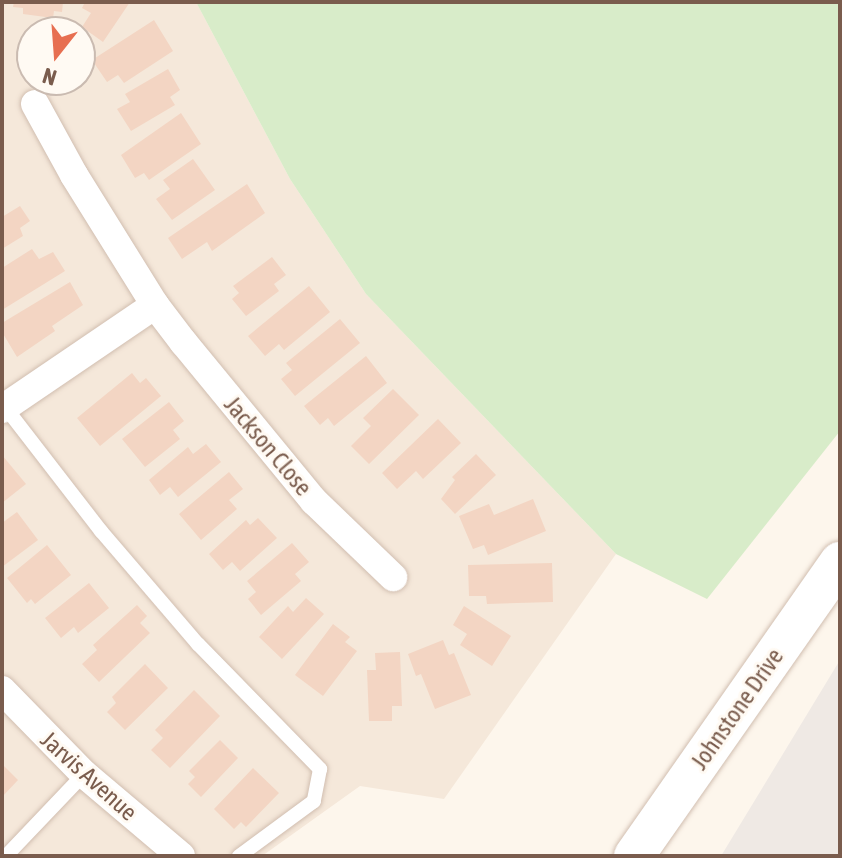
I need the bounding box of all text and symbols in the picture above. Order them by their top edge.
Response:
north arrow [16,16,96,96]
text: N [40,63,60,91]
street label: Jackson Close [218,391,318,501]
street label: Johnstone Drive [685,643,789,775]
street label: Jarvis Avenue [35,725,143,827]

